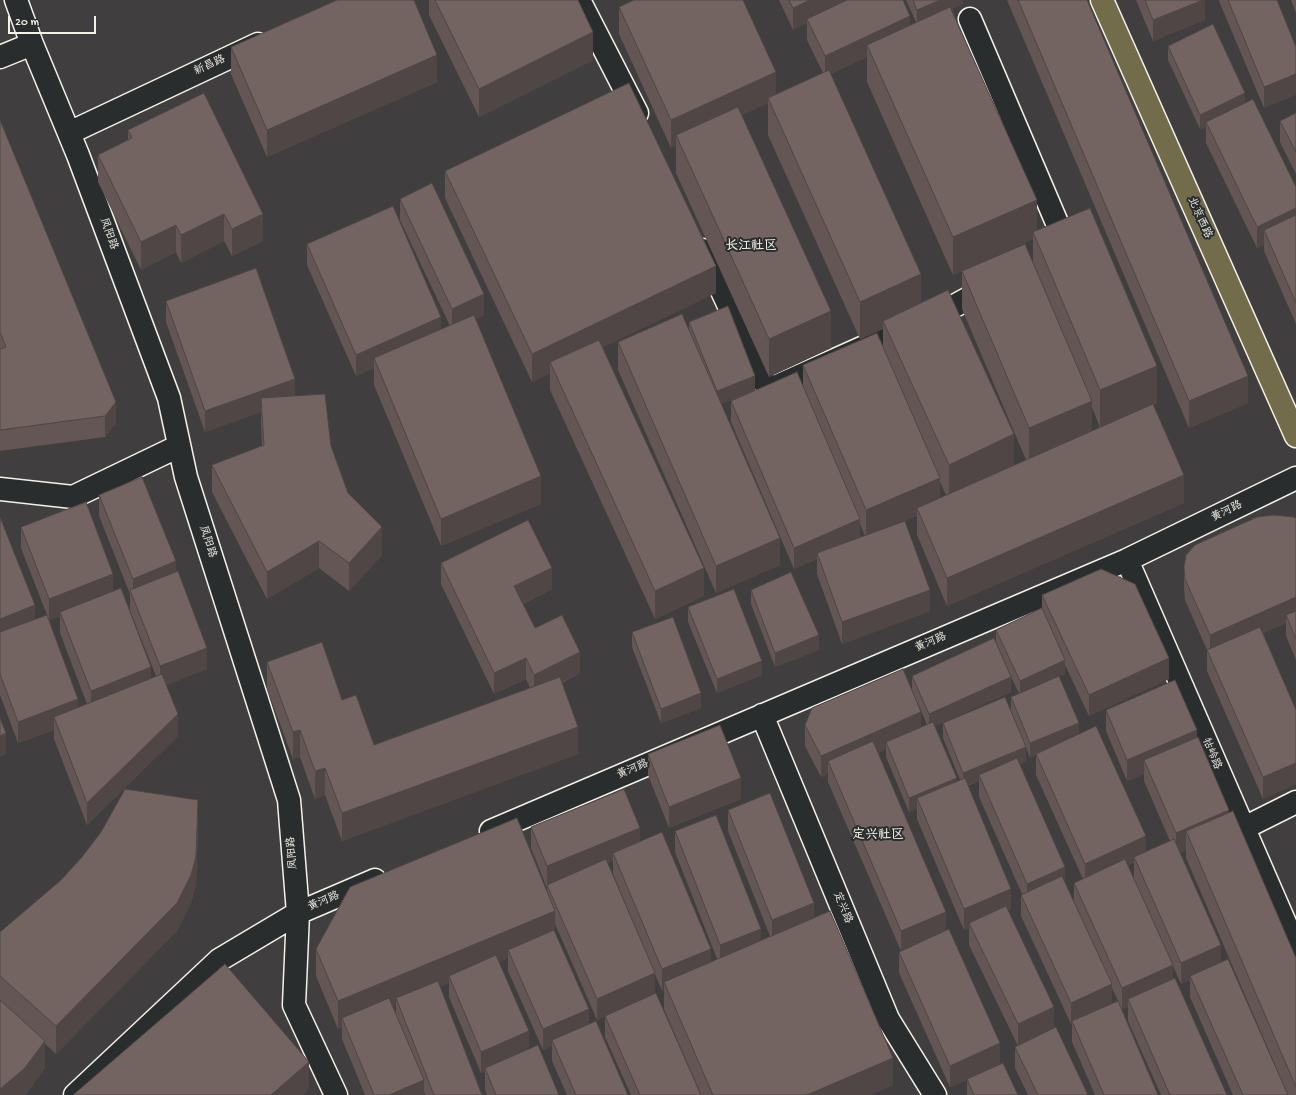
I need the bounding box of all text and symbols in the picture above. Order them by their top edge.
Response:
scale bar [10,8,98,34]
text: 20 m [15,16,39,30]
street label: 新昌路 [192,53,228,79]
street label: 北京西路 [1184,195,1214,241]
street label: 凤阳路 [96,216,120,252]
district label: 长江社区 [725,239,777,255]
street label: 黄河路 [1209,499,1245,525]
street label: 凤阳路 [196,524,218,560]
street label: 黄河路 [913,630,949,656]
street label: 牯岭路 [1198,736,1224,772]
street label: 黄河路 [615,757,651,783]
district label: 定兴社区 [852,828,904,844]
street label: 凤阳路 [285,836,301,870]
street label: 黄河路 [306,889,342,915]
street label: 定兴路 [829,890,855,926]

